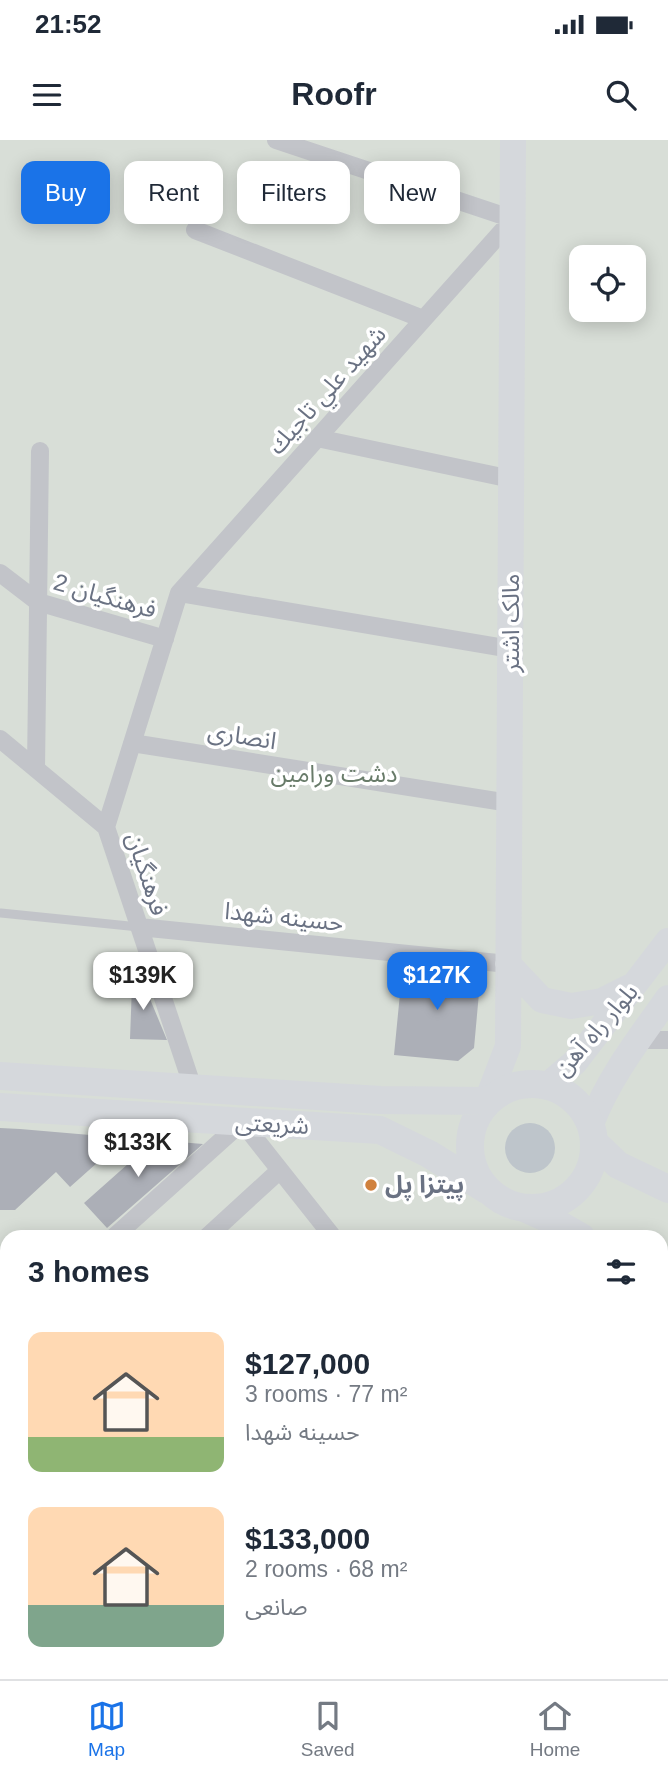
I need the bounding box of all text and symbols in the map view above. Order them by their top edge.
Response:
text: 21:52 [35,9,102,39]
icon: menu [28,76,66,114]
text: Roofr [291,76,377,112]
icon: search [602,76,640,114]
chip: Buy [21,161,110,224]
chip: Rent [124,161,223,224]
chip: Filters [237,161,350,224]
chip: New [364,161,460,224]
map controls [569,245,646,322]
button: locate [569,245,646,322]
street label: شهيد علي تاجيك [262,320,395,463]
street label: فرهنگيان 2 [50,568,160,624]
street label: مالک اشتر [497,574,525,673]
street label: انصاری [206,717,278,755]
park label: دشت ورامین [271,760,397,788]
street label: فرهنگیان [120,829,174,919]
street label: حسینه شهدا [223,897,345,936]
pin: $139K [94,952,192,1012]
pin: $127K [388,952,486,1012]
text: $139K [109,962,177,988]
text: $127K [403,962,471,988]
street label: بلوار راه آهن [548,978,644,1082]
street label: شریعتی [234,1108,310,1140]
pin: $133K [89,1119,187,1179]
text: $133K [104,1129,172,1155]
place label: پیتزا پل [385,1171,464,1201]
marker: پیتزا پل [363,1177,379,1193]
icon: filters [602,1253,640,1291]
text: 3 homes [28,1255,150,1288]
text: $127,000 [245,1347,370,1380]
icon: home [84,1360,168,1444]
text: 3 rooms · 77 m² [245,1381,407,1407]
text: حسینه شهدا [245,1419,360,1445]
text: $133,000 [245,1522,370,1555]
icon: home [84,1535,168,1619]
text: 2 rooms · 68 m² [245,1556,407,1582]
text: صانعی [245,1594,308,1620]
tab: Map [88,1697,126,1761]
tab: Saved [301,1697,355,1761]
tab: Home [530,1697,580,1761]

